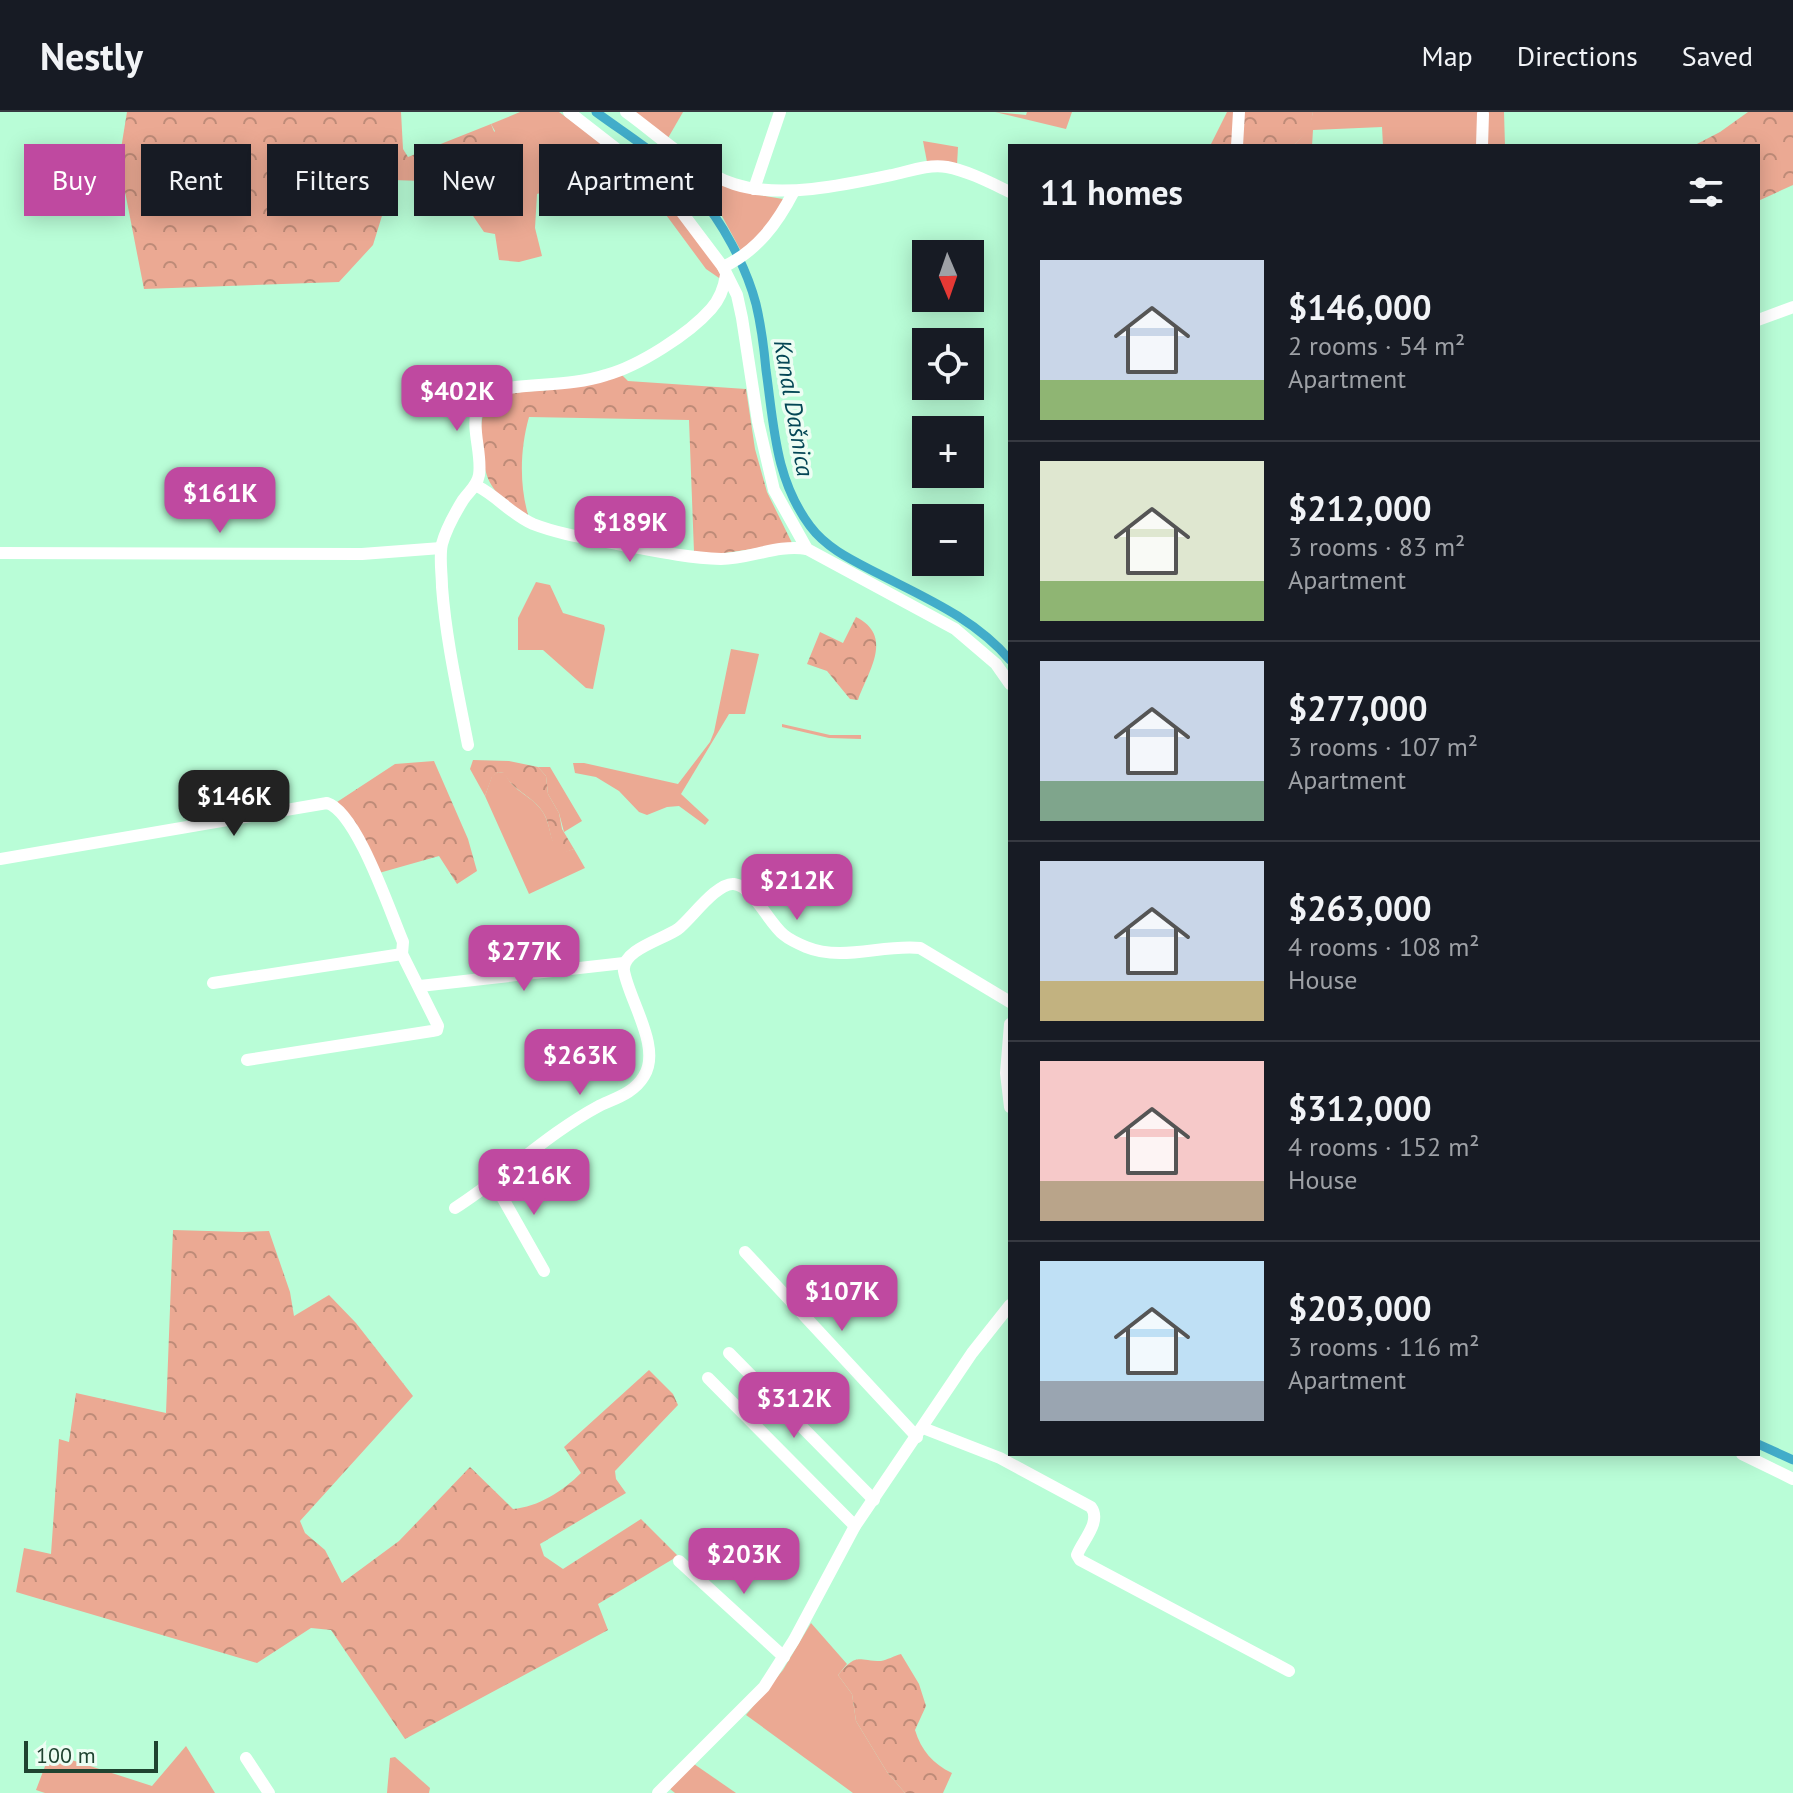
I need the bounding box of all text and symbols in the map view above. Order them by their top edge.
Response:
text: Nestly [40,31,143,80]
text: Map [1422,37,1473,74]
text: Directions [1517,37,1638,74]
text: Saved [1682,37,1753,74]
chip: Buy [24,144,125,216]
chip: Rent [141,144,251,216]
chip: Filters [267,144,398,216]
chip: New [414,144,523,216]
chip: Apartment [539,144,722,216]
text: 11 homes [1040,170,1183,214]
icon: filters [1684,170,1728,214]
north arrow [912,240,984,312]
map controls [912,240,984,576]
text: $146,000 [1288,285,1432,329]
icon: home [1104,292,1200,388]
button: locate [912,328,984,400]
text: 2 rooms · 54 m² [1288,329,1465,362]
water label: Kanal Dašnica [767,337,821,479]
text: Apartment [1288,362,1406,395]
pin: $402K [401,365,513,433]
text: $402K [419,374,495,407]
button: + [912,416,984,488]
pin: $161K [164,467,276,535]
text: $161K [182,476,258,509]
text: $212,000 [1288,486,1432,530]
icon: home [1104,493,1200,589]
pin: $189K [574,496,686,564]
button: − [912,504,984,576]
text: $189K [592,505,668,538]
text: 3 rooms · 83 m² [1288,530,1465,563]
text: Apartment [1288,563,1406,596]
text: $277,000 [1288,686,1427,730]
icon: home [1104,693,1200,789]
text: 3 rooms · 107 m² [1288,730,1478,763]
text: Apartment [1288,763,1406,796]
pin: $146K [178,770,290,838]
text: $146K [196,779,272,812]
pin: $212K [741,854,853,922]
text: $212K [759,863,835,896]
text: $263,000 [1288,886,1432,930]
icon: home [1104,893,1200,989]
pin: $277K [468,925,580,993]
text: 4 rooms · 108 m² [1288,930,1480,963]
text: $277K [486,934,562,967]
text: House [1288,963,1358,996]
pin: $263K [524,1029,636,1097]
text: $263K [542,1038,618,1071]
text: $312,000 [1288,1086,1432,1130]
icon: home [1104,1093,1200,1189]
text: 4 rooms · 152 m² [1288,1130,1480,1163]
pin: $216K [478,1149,590,1217]
text: $216K [496,1158,572,1191]
text: House [1288,1163,1358,1196]
pin: $107K [786,1265,898,1333]
text: $107K [804,1274,880,1307]
text: $203,000 [1288,1286,1432,1330]
icon: home [1104,1293,1200,1389]
text: 3 rooms · 116 m² [1288,1330,1480,1363]
text: Apartment [1288,1363,1406,1396]
pin: $312K [738,1372,850,1440]
text: $312K [756,1381,832,1414]
pin: $203K [688,1528,800,1596]
text: $203K [706,1537,782,1570]
scale bar [24,1737,158,1773]
text: 100 m [36,1741,96,1769]

